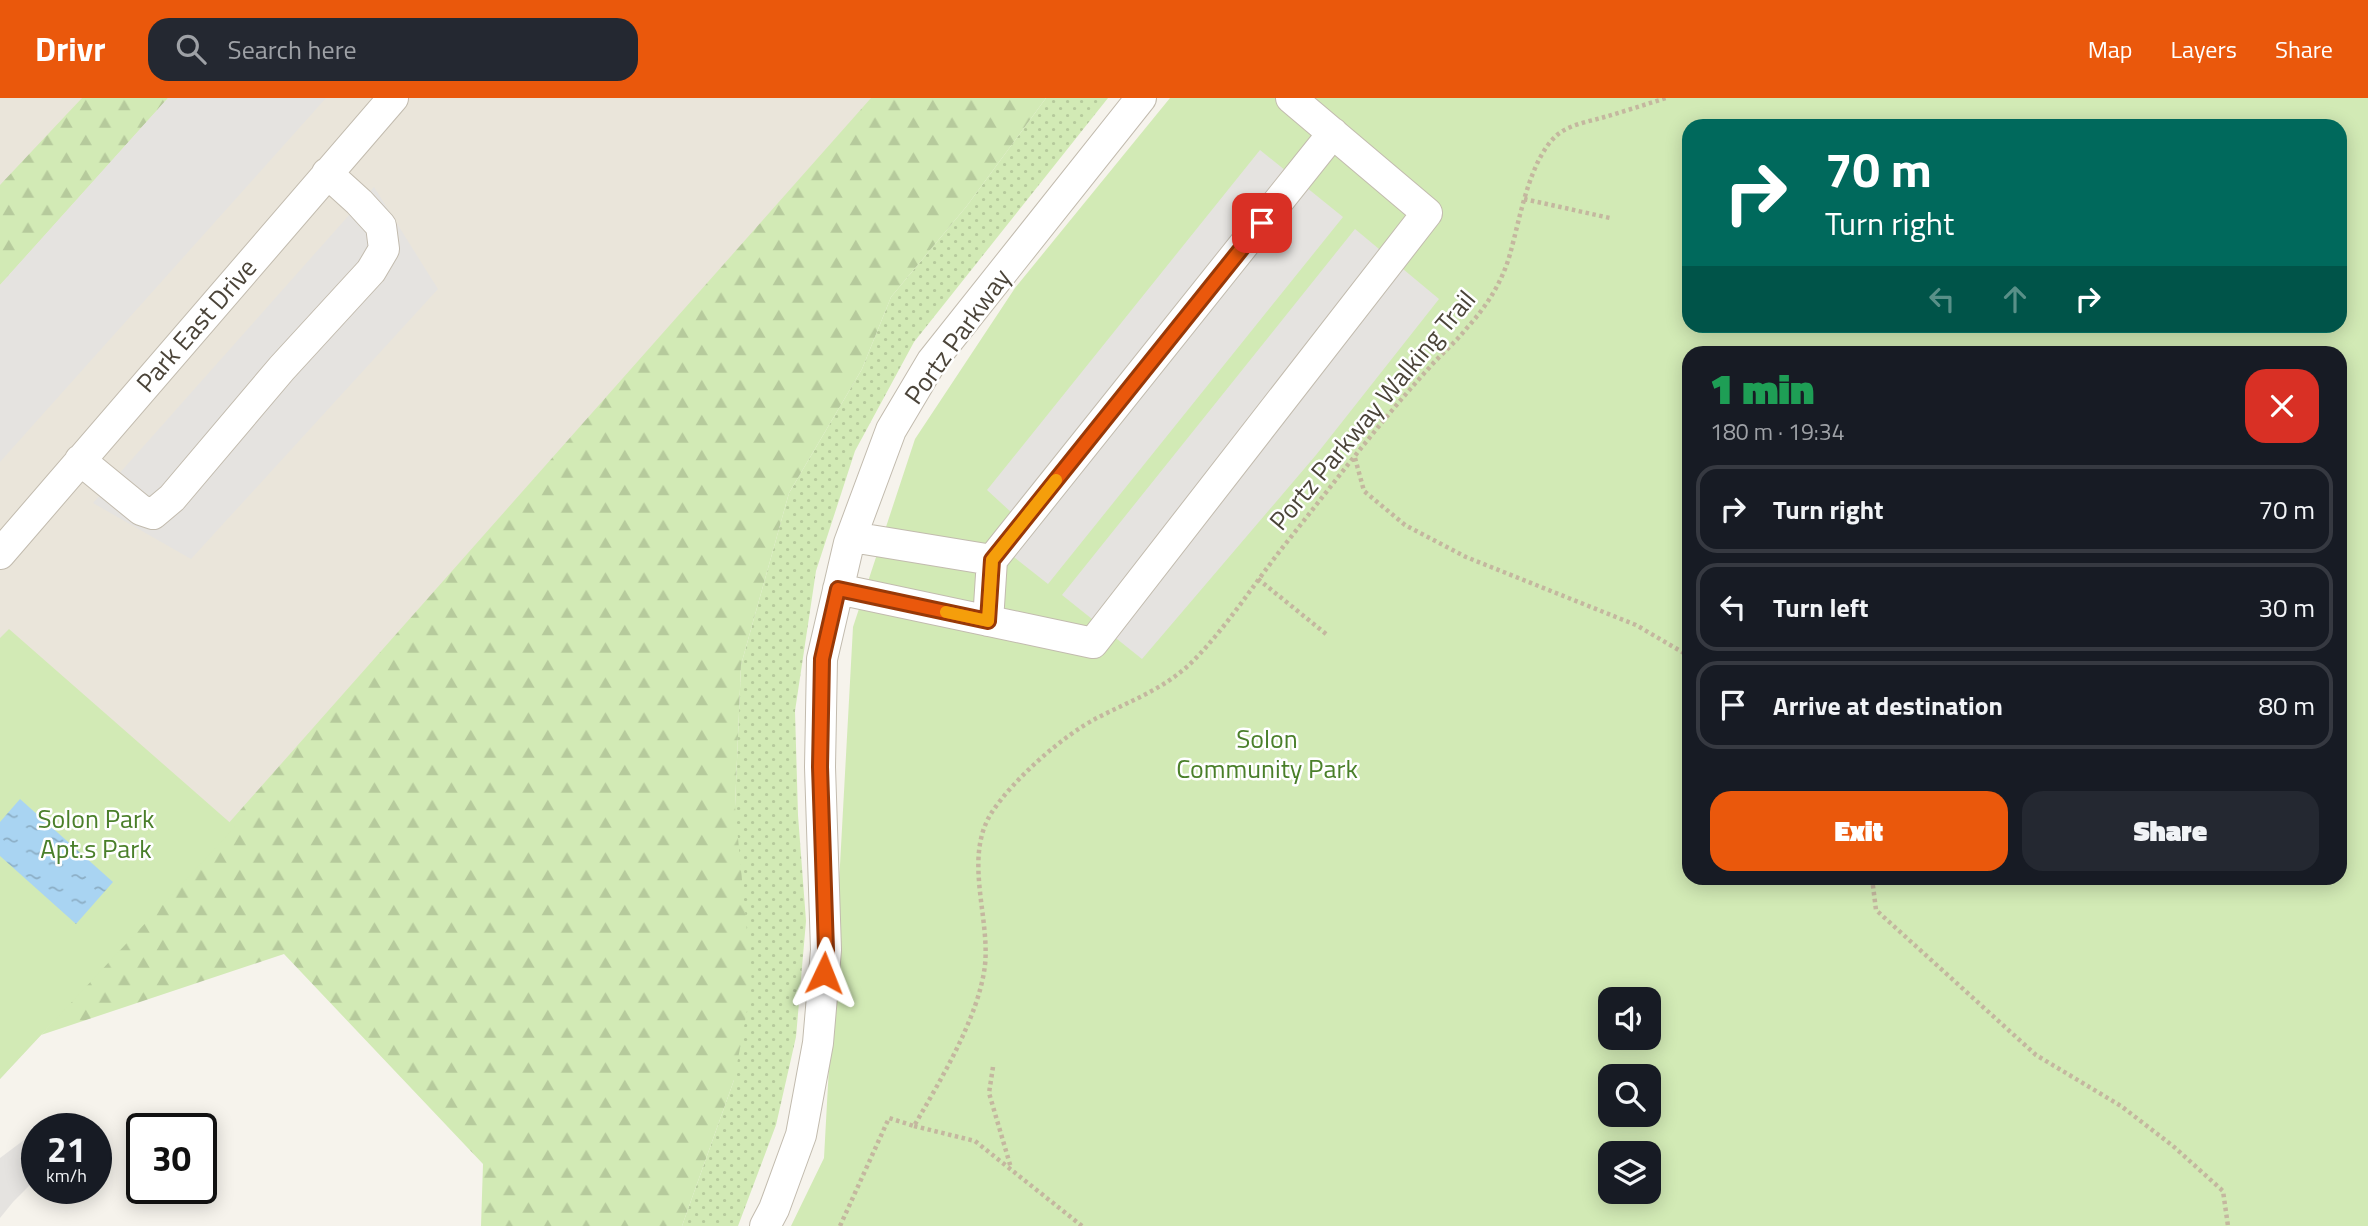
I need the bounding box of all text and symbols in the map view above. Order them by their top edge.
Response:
search box [148,18,638,81]
text: Drivr [35,24,106,74]
icon: search [172,30,210,68]
text: Search here [228,30,357,69]
text: Map [2088,31,2133,67]
text: Layers [2171,31,2237,67]
text: Share [2275,31,2333,67]
text: 70 m [1825,131,1932,206]
icon: right [1710,147,1801,238]
pin [1232,193,1292,253]
text: Turn right [1825,199,1954,247]
icon: arrive [1243,204,1281,242]
street label: Park East Drive [127,249,265,401]
street label: Portz Parkway [894,260,1020,412]
icon: left [1923,280,1961,318]
icon: ahead [1996,280,2034,318]
icon: right [2069,280,2107,318]
street label: Portz Parkway Walking Trail [1260,281,1484,539]
text: 1 min [1710,356,1814,420]
button: close [2245,369,2319,443]
text: 180 m · 19:34 [1710,414,1845,449]
icon: right [1714,490,1752,528]
text: Turn right [1773,490,1884,529]
text: 70 m [2258,490,2315,529]
icon: left [1714,588,1752,626]
text: Turn left [1773,588,1868,627]
text: 30 m [2258,588,2315,627]
icon: arrive [1714,686,1752,724]
text: Arrive at destination [1773,686,2003,725]
text: 80 m [2258,686,2315,725]
park label: Solon Community Park [1176,719,1358,788]
button: Exit [1710,791,2008,871]
button: Share [2022,791,2319,871]
park label: Solon Park Apt.s Park [37,799,155,868]
position arrow [787,936,861,1010]
map controls [1598,987,1661,1204]
button: sound [1598,987,1661,1050]
button: search [1598,1064,1661,1127]
speed limit sign: 30 [126,1113,217,1204]
text: 21 [47,1122,86,1176]
button: layers [1598,1141,1661,1204]
text: km/h [46,1162,87,1189]

